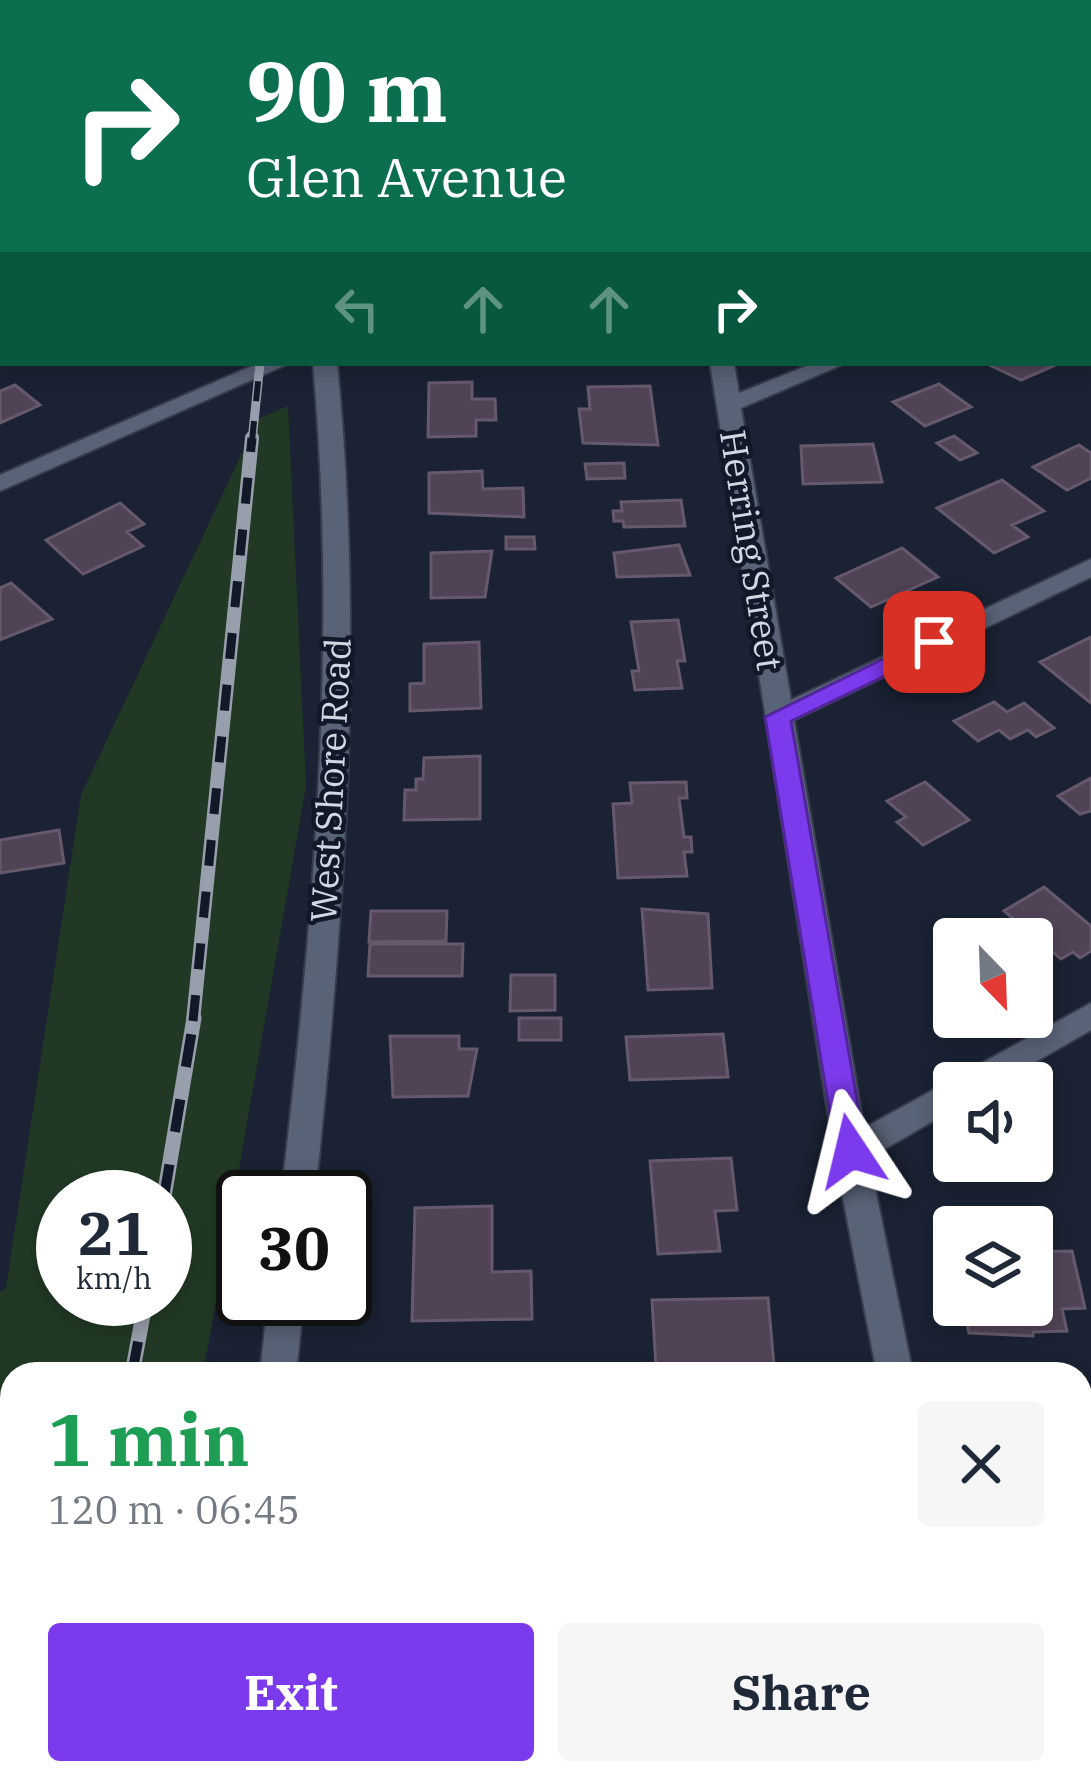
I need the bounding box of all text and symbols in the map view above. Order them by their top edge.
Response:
text: 90 m [246,36,448,145]
icon: right [48,48,204,204]
text: Glen Avenue [246,142,567,212]
icon: left [324,276,390,342]
icon: ahead [450,276,516,342]
icon: ahead [576,276,642,342]
icon: right [702,276,768,342]
street label: Herring Street [710,426,794,674]
pin [883,591,985,693]
icon: arrive [901,609,967,675]
street label: West Shore Road [299,637,361,923]
north arrow [933,918,1053,1038]
map controls [933,918,1053,1326]
button: sound [933,1062,1053,1182]
position arrow [788,1088,914,1214]
speed limit sign: 30 [216,1170,372,1326]
text: 21 [78,1193,150,1272]
button: layers [933,1206,1053,1326]
text: km/h [76,1258,152,1297]
text: 1 min [48,1392,250,1486]
button: close [918,1401,1044,1527]
text: 120 m · 06:45 [48,1484,300,1535]
button: Exit [48,1623,534,1761]
button: Share [558,1623,1044,1761]

